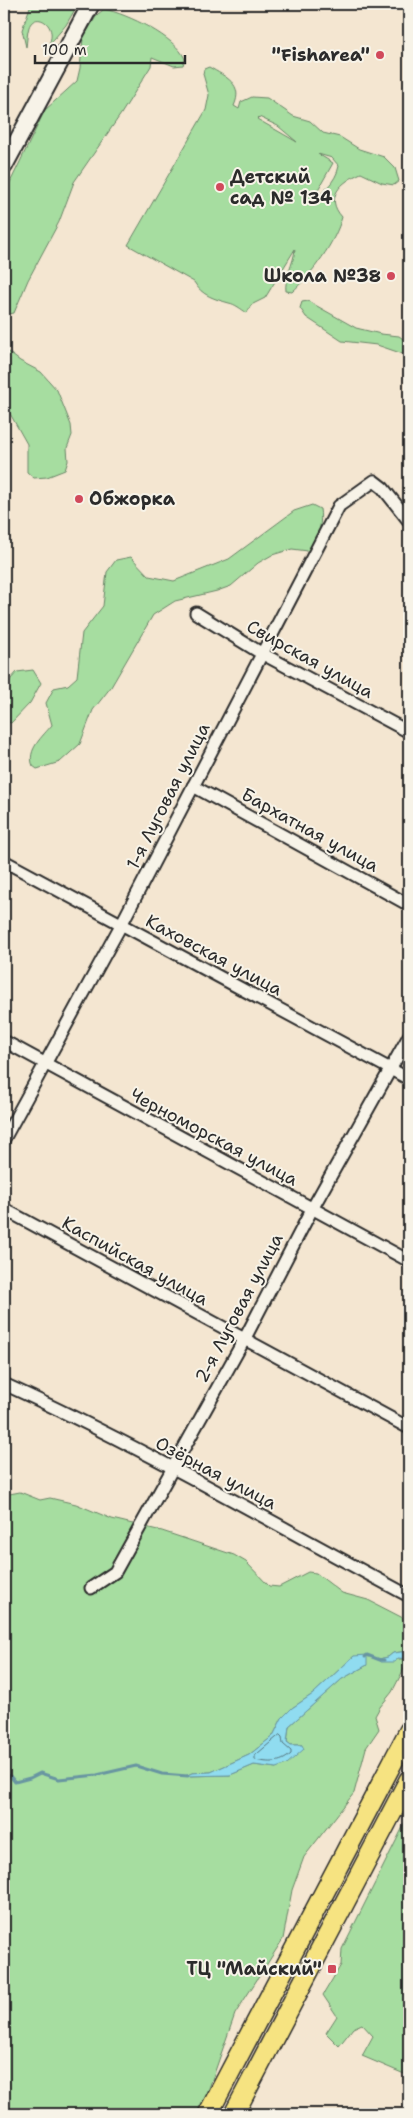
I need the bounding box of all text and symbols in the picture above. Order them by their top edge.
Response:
scale bar [35,32,185,64]
text: 100 m [42,40,87,60]
place label: "Fisharea" [272,43,370,67]
marker: "Fisharea" [374,49,386,61]
place label: Детский сад № 134 [230,165,333,210]
marker: Детский сад № 134 [214,181,226,193]
place label: Школа №38 [264,264,381,288]
marker: Школа №38 [385,270,397,282]
place label: Обжорка [89,487,176,511]
marker: Обжорка [73,493,85,505]
street label: Свирская улица [242,614,378,704]
street label: 1-я Луговая улица [121,719,215,873]
street label: Бархатная улица [237,782,383,878]
street label: Каховская улица [141,909,287,1001]
street label: Черноморская улица [126,1083,302,1191]
street label: Каспийская улица [57,1211,213,1311]
street label: 2-я Луговая улица [189,1229,289,1387]
street label: Озёрная улица [151,1431,281,1515]
place label: ТЦ "Майский" [186,1957,322,1981]
marker: ТЦ "Майский" [326,1963,338,1975]

